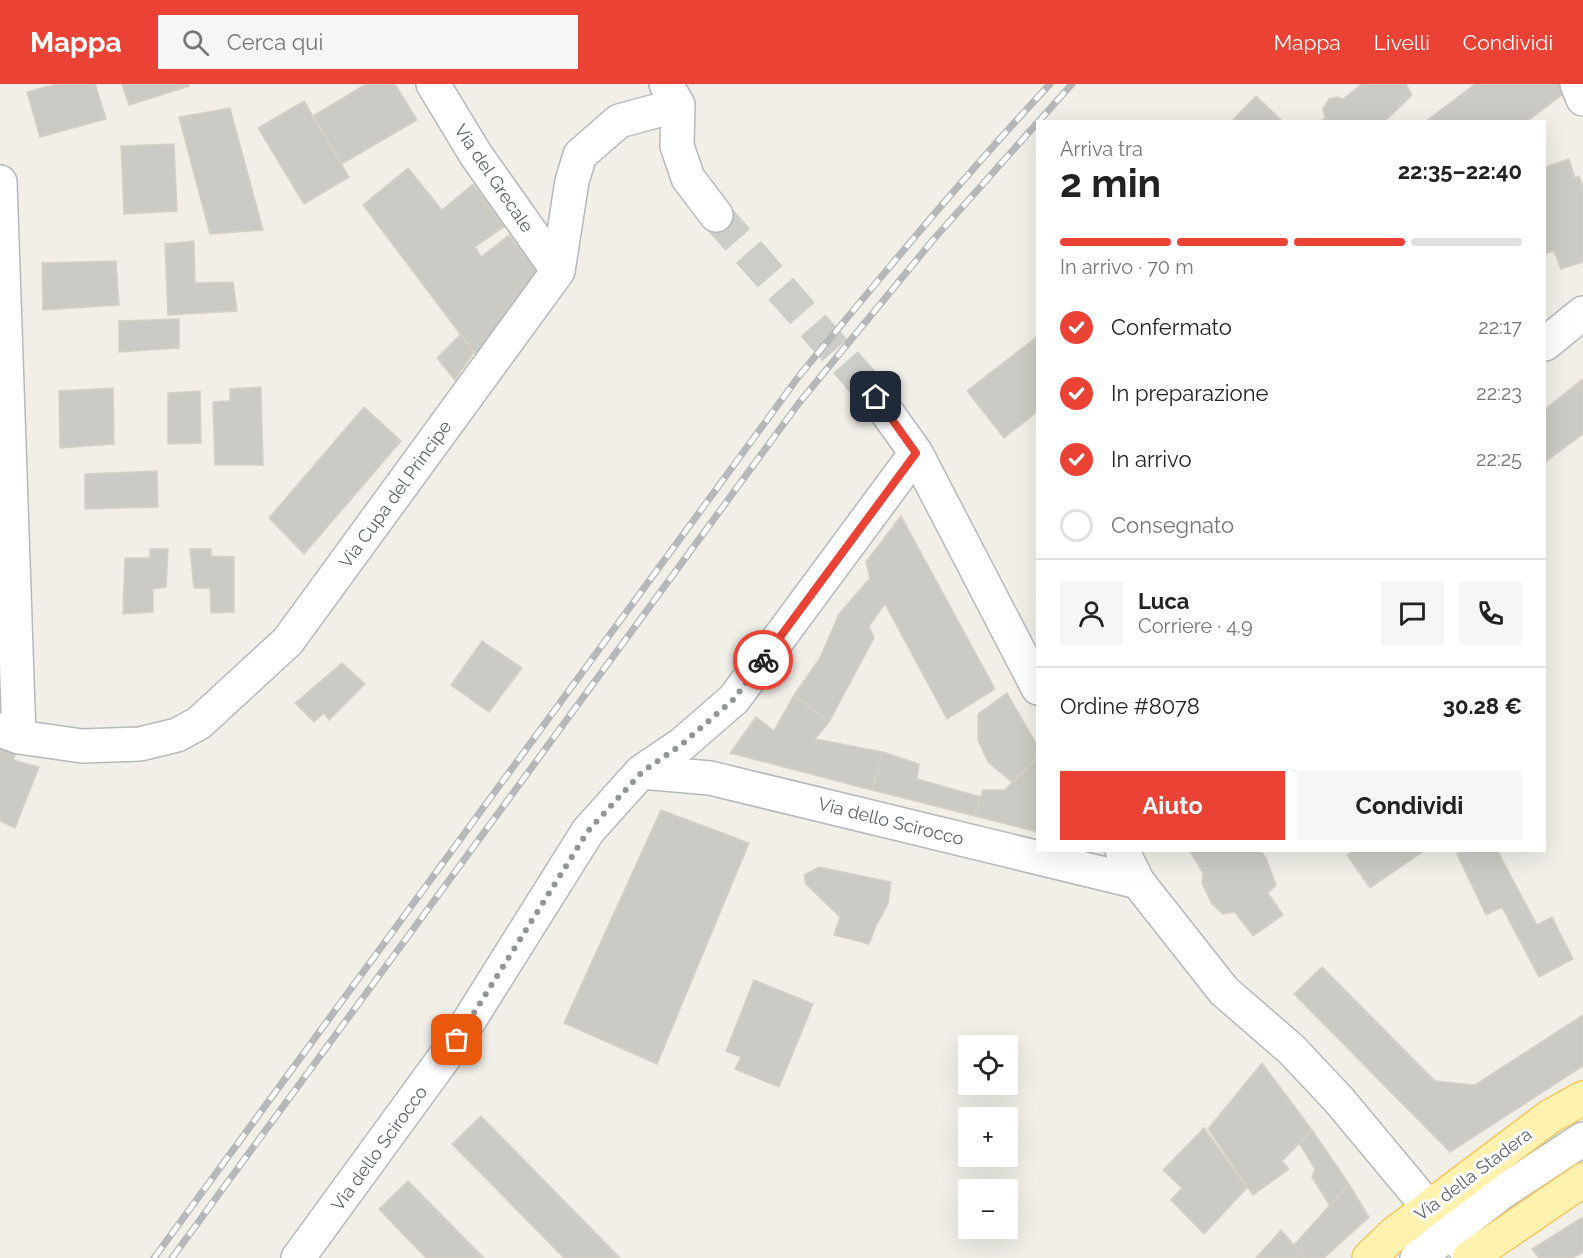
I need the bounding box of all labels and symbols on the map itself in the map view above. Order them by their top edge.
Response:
street label: Via del Grecale [450,120,538,236]
pin [850,371,901,422]
street label: Via Cupa del Principe [334,416,456,572]
courier [733,630,793,690]
street label: Via dello Scirocco [816,793,966,849]
pin [431,1014,482,1065]
street label: Via dello Scirocco [327,1081,432,1215]
street label: Via della Stadera [1410,1123,1536,1225]

